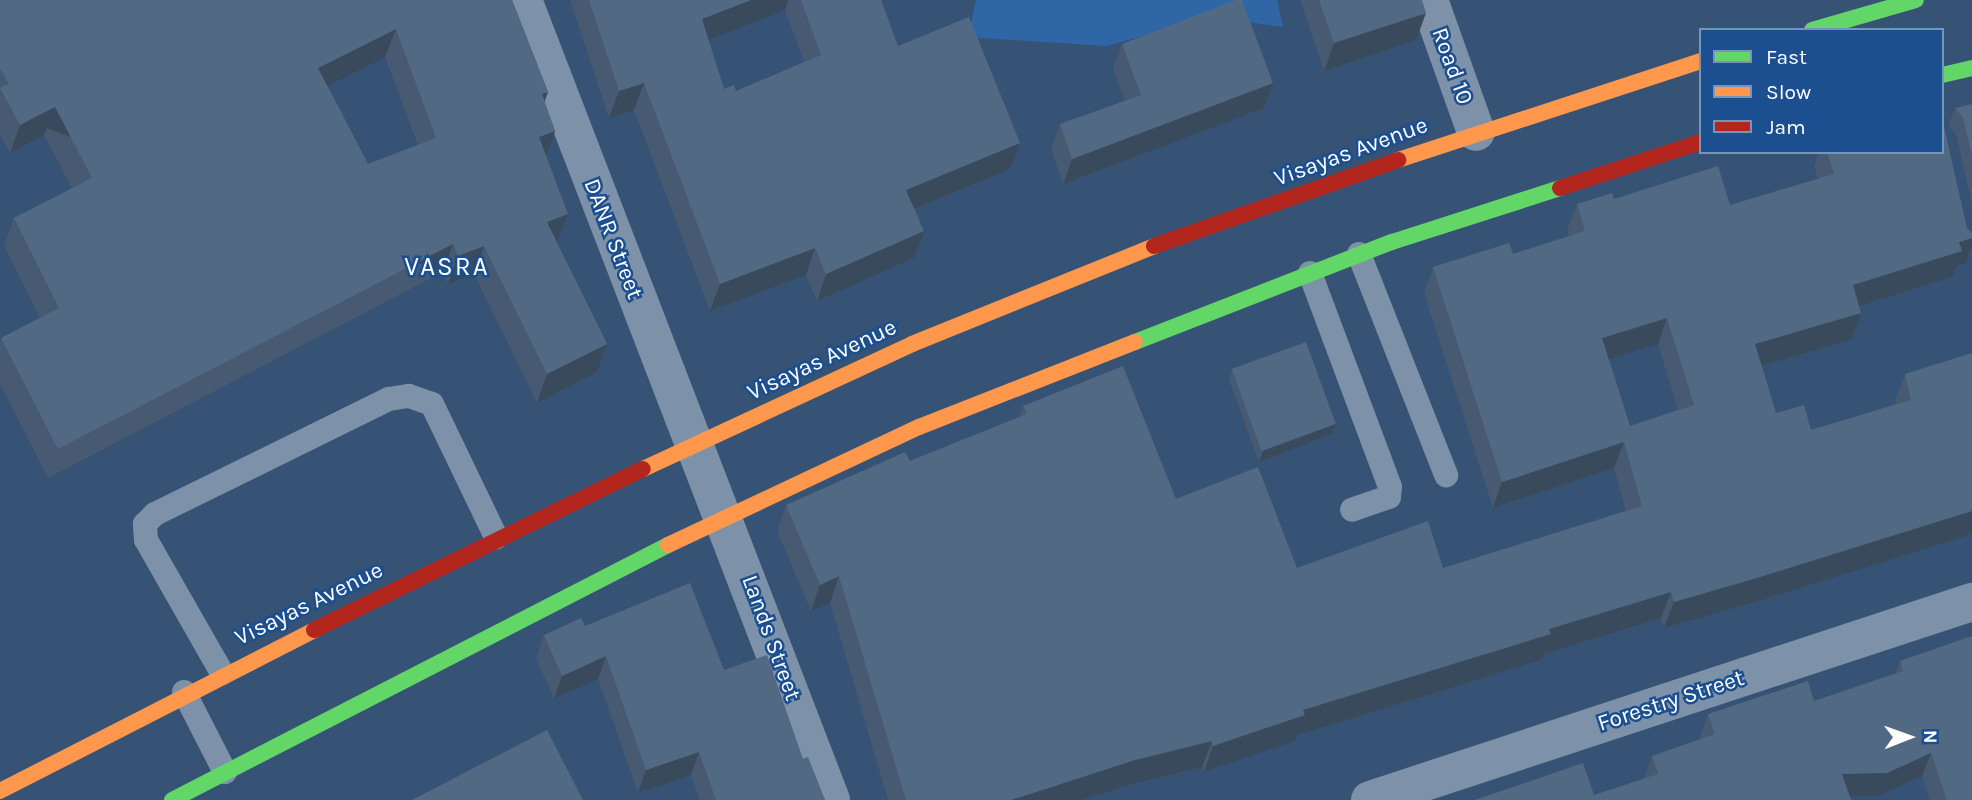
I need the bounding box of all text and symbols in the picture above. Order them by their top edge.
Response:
street label: Road 10 [1425,24,1479,108]
legend [1699,28,1944,154]
text: Fast [1766,45,1807,69]
text: Slow [1766,80,1811,104]
street label: Visayas Avenue [1271,111,1431,193]
text: Jam [1766,115,1806,139]
street label: DANR Street [577,175,649,303]
district label: VASRA [405,251,489,283]
street label: Visayas Avenue [743,313,901,407]
street label: Visayas Avenue [231,556,387,652]
street label: Lands Street [736,571,806,705]
street label: Forestry Street [1594,664,1748,738]
north arrow [1874,702,1944,772]
text: N [1919,730,1941,744]

